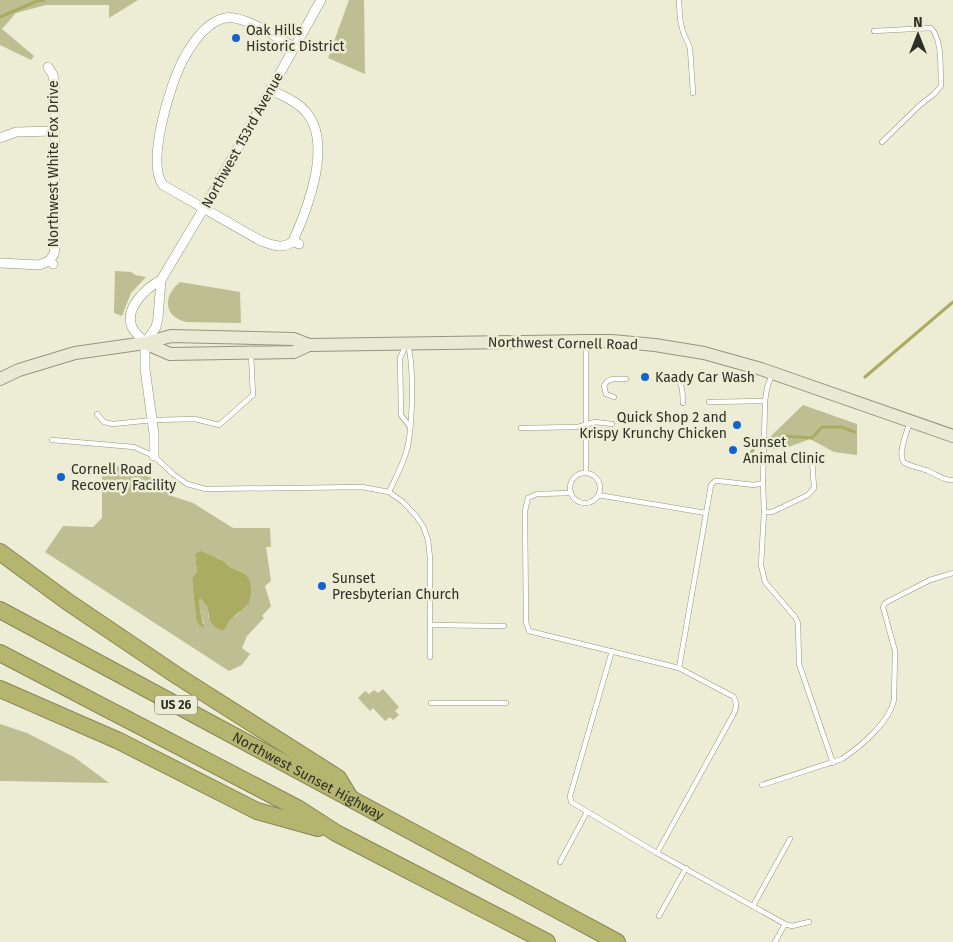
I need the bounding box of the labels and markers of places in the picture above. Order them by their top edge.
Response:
place label: Oak Hills Historic District [246,22,345,55]
marker: Oak Hills Historic District [230,32,242,44]
place label: Kaady Car Wash [655,369,755,386]
marker: Kaady Car Wash [639,371,651,383]
place label: Quick Shop 2 and Krispy Krunchy Chicken [579,409,727,442]
marker: Quick Shop 2 and Krispy Krunchy Chicken [731,419,743,431]
place label: Sunset Animal Clinic [743,434,825,467]
marker: Sunset Animal Clinic [727,444,739,456]
place label: Cornell Road Recovery Facility [71,461,176,494]
marker: Cornell Road Recovery Facility [55,471,67,483]
place label: Sunset Presbyterian Church [332,570,459,603]
marker: Sunset Presbyterian Church [316,580,328,592]

